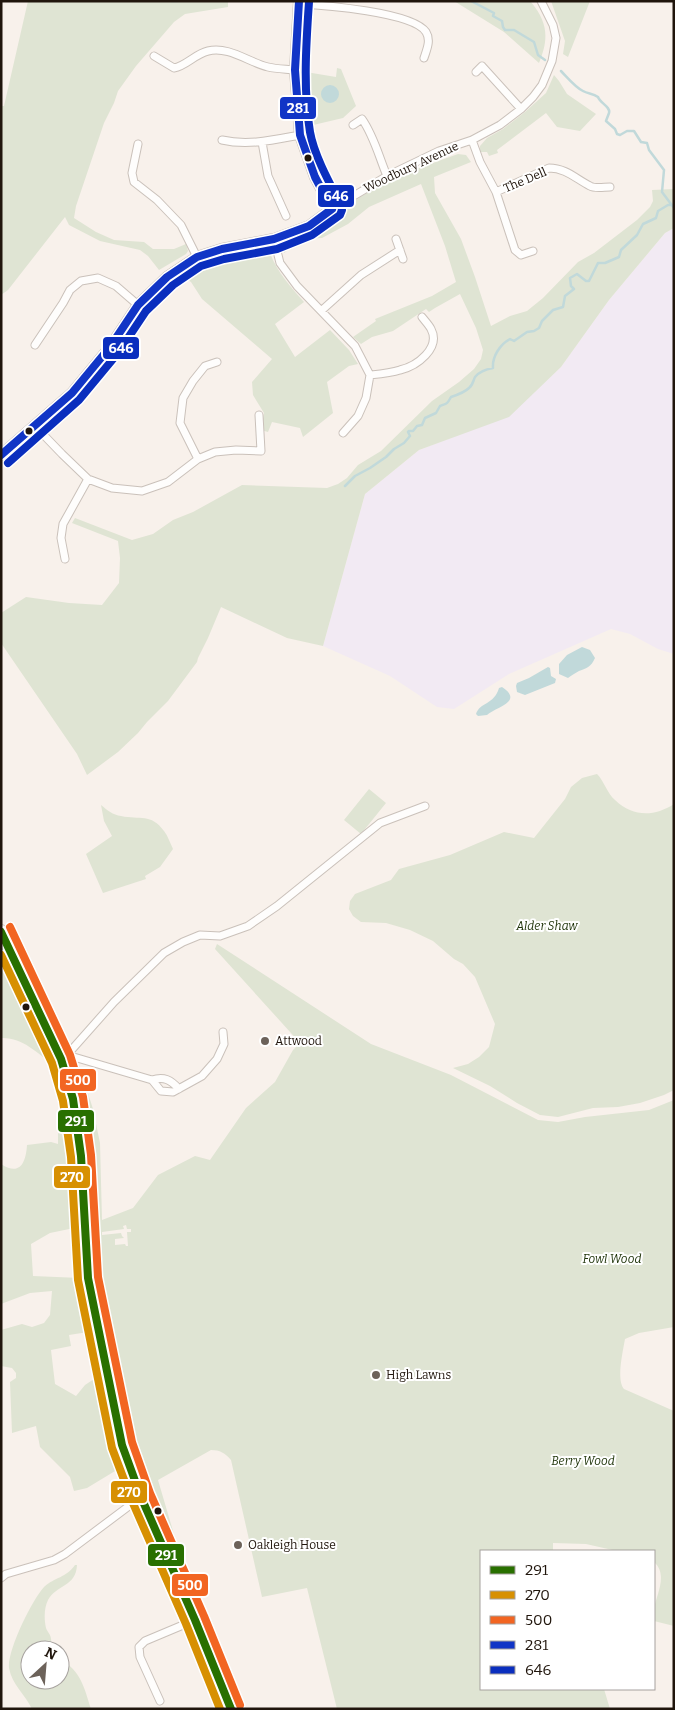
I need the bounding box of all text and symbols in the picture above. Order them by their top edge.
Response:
line badge: 281 [279,96,317,120]
text: 281 [287,100,309,117]
street label: Woodbury Avenue [361,139,461,195]
unlabelled marker [303,153,313,163]
street label: The Dell [501,164,549,195]
line badge: 646 [317,184,355,208]
text: 646 [323,188,349,205]
line badge: 646 [102,336,140,360]
text: 646 [108,340,134,357]
unlabelled marker [24,426,34,436]
park label: Alder Shaw [515,919,578,933]
unlabelled marker [21,1002,31,1012]
place label: Attwood [275,1034,322,1048]
marker: Attwood [259,1035,271,1047]
line badge: 500 [59,1068,97,1092]
text: 500 [65,1072,91,1089]
line badge: 291 [57,1109,95,1133]
text: 291 [65,1113,87,1130]
line badge: 270 [53,1165,91,1189]
text: 270 [60,1169,84,1186]
park label: Fowl Wood [583,1252,641,1266]
place label: High Lawns [386,1368,451,1382]
marker: High Lawns [370,1369,382,1381]
park label: Berry Wood [551,1454,615,1468]
line badge: 270 [110,1480,148,1504]
text: 270 [117,1484,141,1501]
unlabelled marker [153,1506,163,1516]
place label: Oakleigh House [248,1538,336,1552]
marker: Oakleigh House [232,1539,244,1551]
line badge: 291 [147,1543,185,1567]
text: 291 [155,1547,177,1564]
legend [480,1550,655,1690]
text: 291 [525,1561,548,1579]
line badge: 500 [171,1573,209,1597]
text: 500 [177,1577,203,1594]
text: 270 [525,1586,550,1604]
text: 500 [525,1611,552,1629]
text: 281 [525,1636,548,1654]
north arrow [20,1640,70,1690]
text: N [42,1644,59,1664]
text: 646 [525,1661,552,1679]

